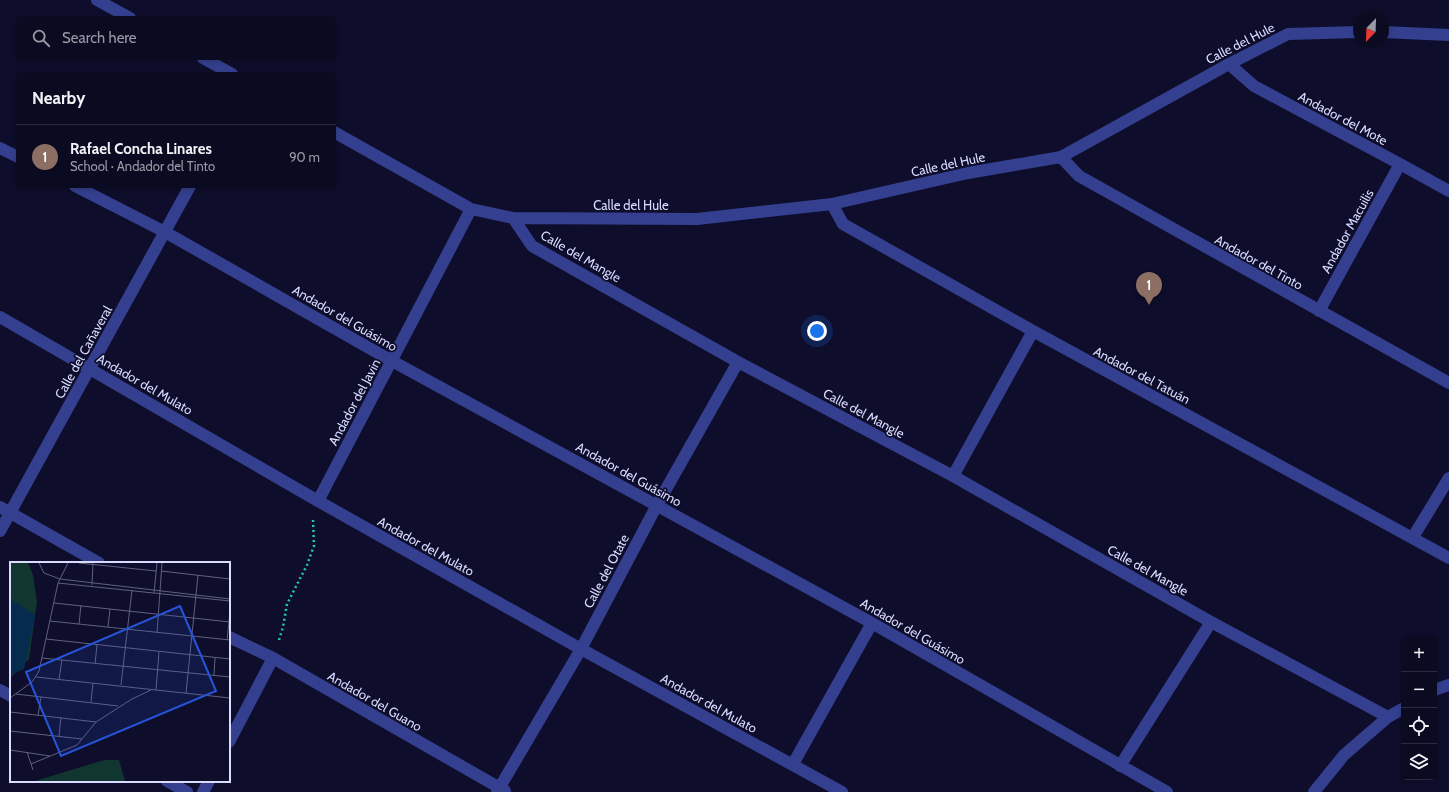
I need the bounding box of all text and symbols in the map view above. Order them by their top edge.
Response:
north arrow [1353,12,1389,48]
search box [16,16,336,60]
street label: Calle del Hule [1203,19,1277,67]
icon: search [30,27,52,49]
text: Search here [62,29,137,47]
text: Nearby [32,88,85,108]
street label: Andador del Mote [1296,88,1391,148]
text: Rafael Concha Linares [70,140,212,158]
street label: Calle del Hule [910,148,987,180]
text: 1 [43,149,47,165]
text: 90 m [289,149,320,165]
text: School · Andador del Tinto [70,158,215,174]
street label: Andador Macuilis [1317,186,1377,276]
street label: Calle del Hule [593,197,669,213]
street label: Calle del Mangle [538,227,624,286]
street label: Andador del Tinto [1212,231,1306,293]
pin: 1 [1136,272,1162,305]
street label: Andador del Guásimo [290,281,400,355]
street label: Calle del Cañaveral [51,303,115,401]
your location [807,321,827,341]
street label: Andador del Tatuán [1091,343,1193,407]
street label: Andador del Mulato [94,350,196,418]
street label: Andador del Javin [324,356,384,448]
street label: Calle del Mangle [821,385,908,441]
street label: Andador del Guásimo [573,438,685,510]
street label: Andador del Mulato [375,513,477,579]
street label: Calle del Otate [580,531,632,611]
street label: Calle del Mangle [1105,541,1191,599]
inset map [10,562,230,782]
street label: Andador del Guásimo [858,594,968,668]
map controls [1401,636,1437,780]
button: + [1401,636,1437,672]
street label: Andador del Guano [325,668,425,734]
street label: Andador del Mulato [658,670,760,736]
button: − [1401,672,1437,708]
button: locate [1401,708,1437,744]
button: layers [1401,744,1437,780]

